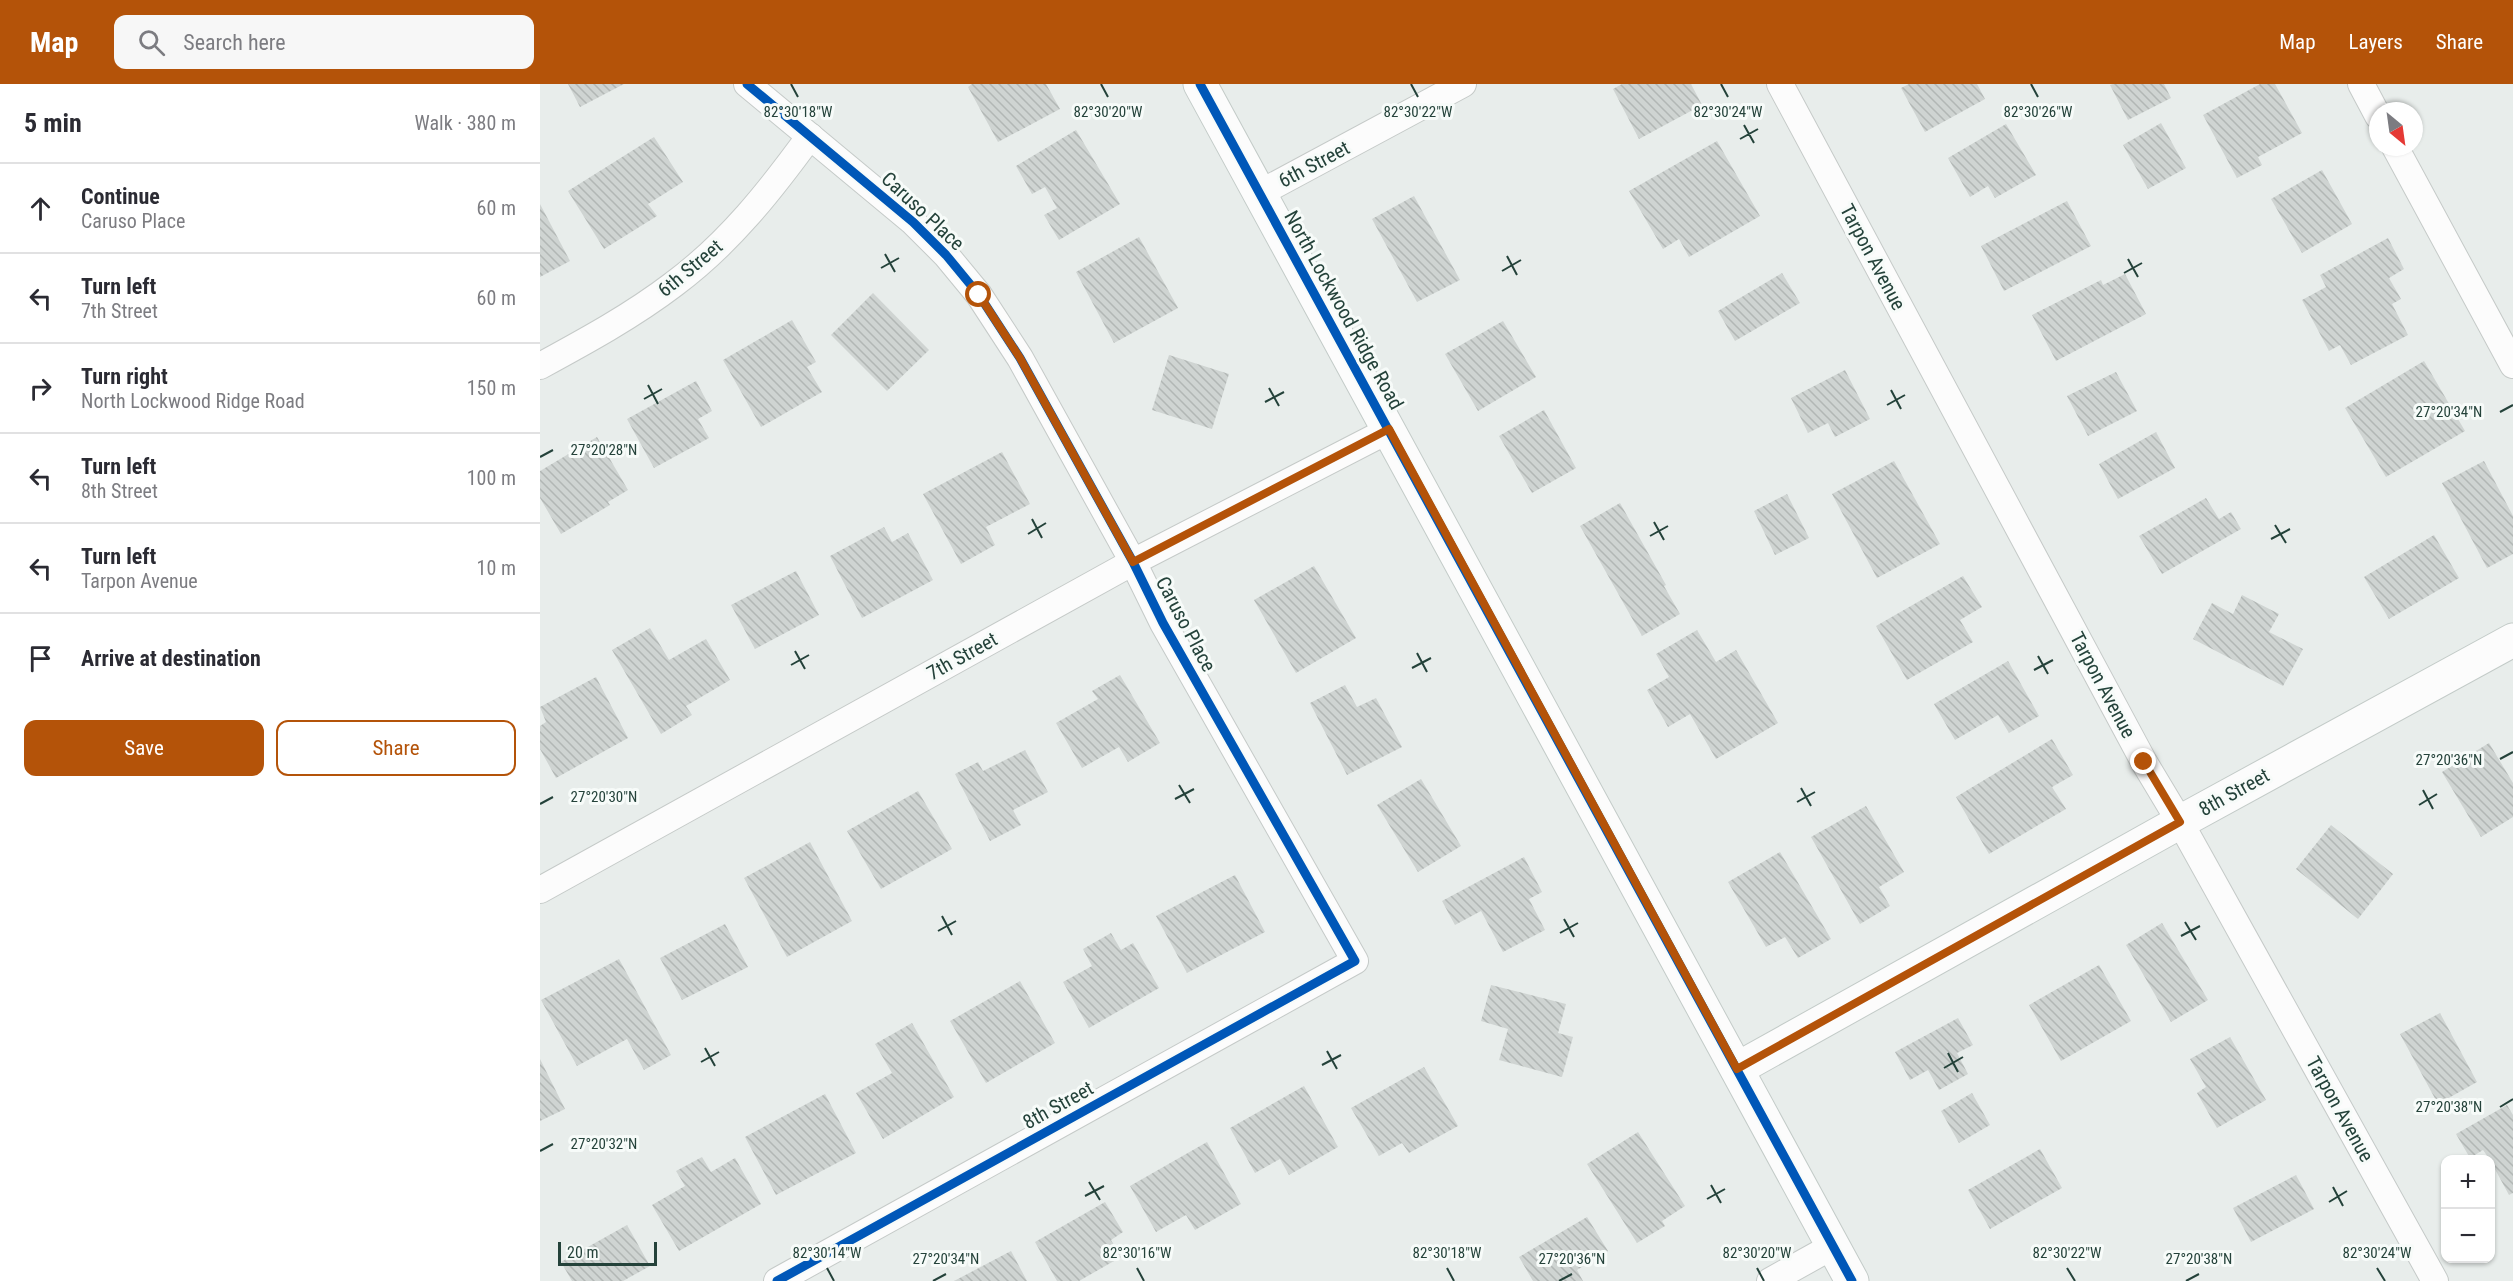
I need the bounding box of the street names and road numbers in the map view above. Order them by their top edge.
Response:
street label: 6th Street [1274,135,1354,193]
street label: Caruso Place [877,167,969,255]
street label: Tarpon Avenue [1835,200,1911,314]
street label: North Lockwood Ridge Road [1279,206,1409,414]
street label: 6th Street [653,234,727,302]
street label: Caruso Place [1151,572,1221,676]
street label: 7th Street [923,627,1002,685]
street label: Tarpon Avenue [2065,628,2141,742]
street label: 8th Street [2195,763,2274,821]
street label: Tarpon Avenue [2301,1052,2379,1166]
street label: 8th Street [1019,1076,1098,1134]

